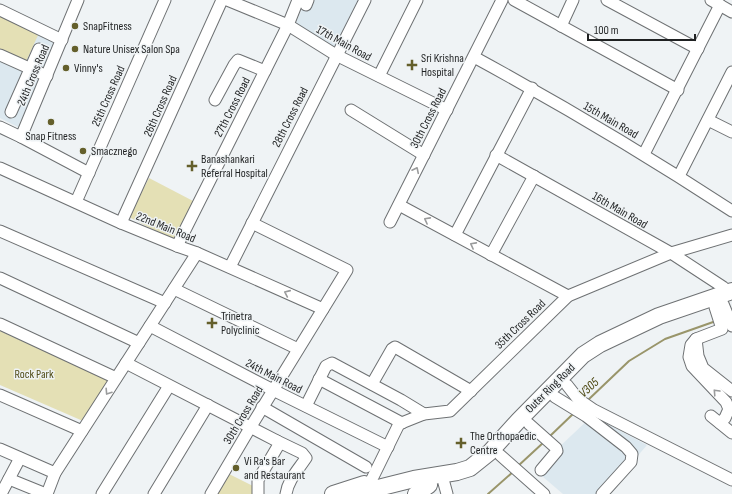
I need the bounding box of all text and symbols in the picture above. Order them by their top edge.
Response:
scale bar [588,16,695,42]
place label: SnapFitness [83,19,132,34]
marker: SnapFitness [70,21,80,31]
street label: 17th Main Road [314,22,374,65]
text: 100 m [594,23,619,38]
street label: 24th Cross Road [14,42,53,108]
place label: Nature Unisex Salon Spa [83,42,180,57]
marker: Nature Unisex Salon Spa [70,44,80,54]
place label: Sri Krishna Hospital [421,51,464,80]
marker: Sri Krishna Hospital [406,59,418,71]
place label: Vinny's [74,61,103,76]
marker: Vinny's [61,63,71,73]
street label: 25th Cross Road [88,64,128,129]
street label: 26th Cross Road [140,73,181,139]
street label: 27th Cross Road [211,75,254,140]
street label: 28th Cross Road [269,85,312,150]
street label: 30th Cross Road [407,86,450,151]
street label: 15th Main Road [581,99,641,142]
marker: Snap Fitness [46,117,56,127]
place label: Snap Fitness [26,129,76,144]
place label: Smacznego [91,144,137,159]
marker: Smacznego [78,146,88,156]
place label: Banashankari Referral Hospital [201,152,268,181]
marker: Banashankari Referral Hospital [186,160,198,172]
one-way arrow [411,167,419,174]
street label: 16th Main Road [590,189,650,232]
street label: 22nd Main Road [134,209,198,246]
one-way arrow [424,218,431,225]
one-way arrow [470,242,477,250]
one-way arrow [284,290,291,298]
street label: 35th Cross Road [492,296,549,352]
place label: Trinetra Polyclinic [221,309,260,338]
marker: Trinetra Polyclinic [206,317,218,329]
street label: 24th Main Road [243,356,305,397]
street label: Outer Ring Road [522,360,578,416]
park label: Rock Park [14,367,54,382]
water label: V305 [575,374,603,401]
street label: 30th Cross Road [220,383,267,447]
one-way arrow [105,388,112,395]
one-way arrow [713,389,721,397]
place label: The Orthopaedic Centre [470,429,537,458]
marker: The Orthopaedic Centre [455,437,467,449]
place label: Vi Ra's Bar and Restaurant [244,454,306,483]
marker: Vi Ra's Bar and Restaurant [231,463,241,473]

